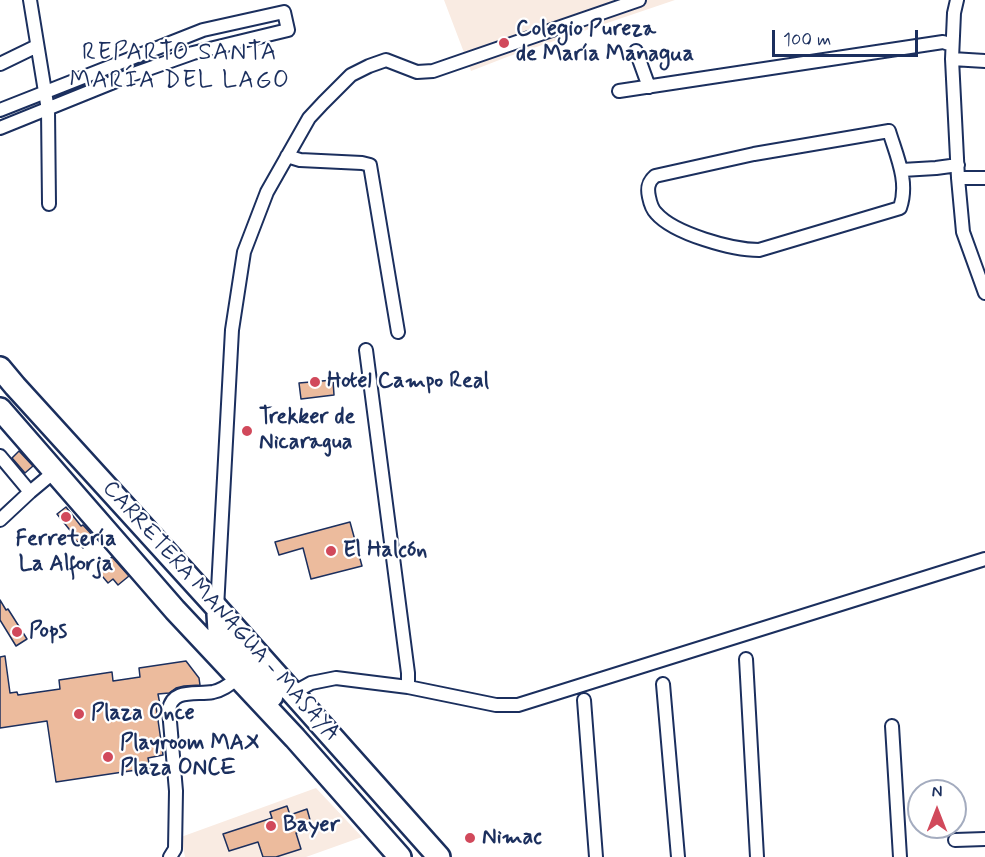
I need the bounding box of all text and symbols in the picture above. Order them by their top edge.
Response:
place label: Colegio Pureza de María Managua [516,17,694,68]
scale bar [775,18,920,56]
text: 100 m [783,28,831,52]
marker: Colegio Pureza de María Managua [497,36,511,50]
district label: REPARTO SANTA MARÍA DEL LAGO [71,40,289,96]
place label: Hotel Campo Real [327,369,489,395]
marker: Hotel Campo Real [308,375,322,389]
place label: Trekker de Nicaragua [259,405,355,457]
marker: Trekker de Nicaragua [240,424,254,438]
street label: CARRETERA MANAGUA - MASAYA [96,476,344,748]
marker: Ferretería La Alforja [59,510,73,524]
place label: Ferretería La Alforja [16,527,116,578]
place label: El Halcón [343,538,427,564]
marker: El Halcón [324,544,338,558]
place label: Pops [29,619,67,645]
marker: Pops [10,625,24,639]
place label: Plaza Once [91,701,195,727]
marker: Plaza Once [72,707,86,721]
place label: Playroom MAX Plaza ONCE [120,731,260,782]
marker: Playroom MAX Plaza ONCE [101,750,115,764]
north arrow [907,779,967,839]
text: N [932,782,942,803]
place label: Bayer [283,813,340,839]
marker: Bayer [264,819,278,833]
place label: Nimac [482,825,542,851]
marker: Nimac [463,831,477,845]

